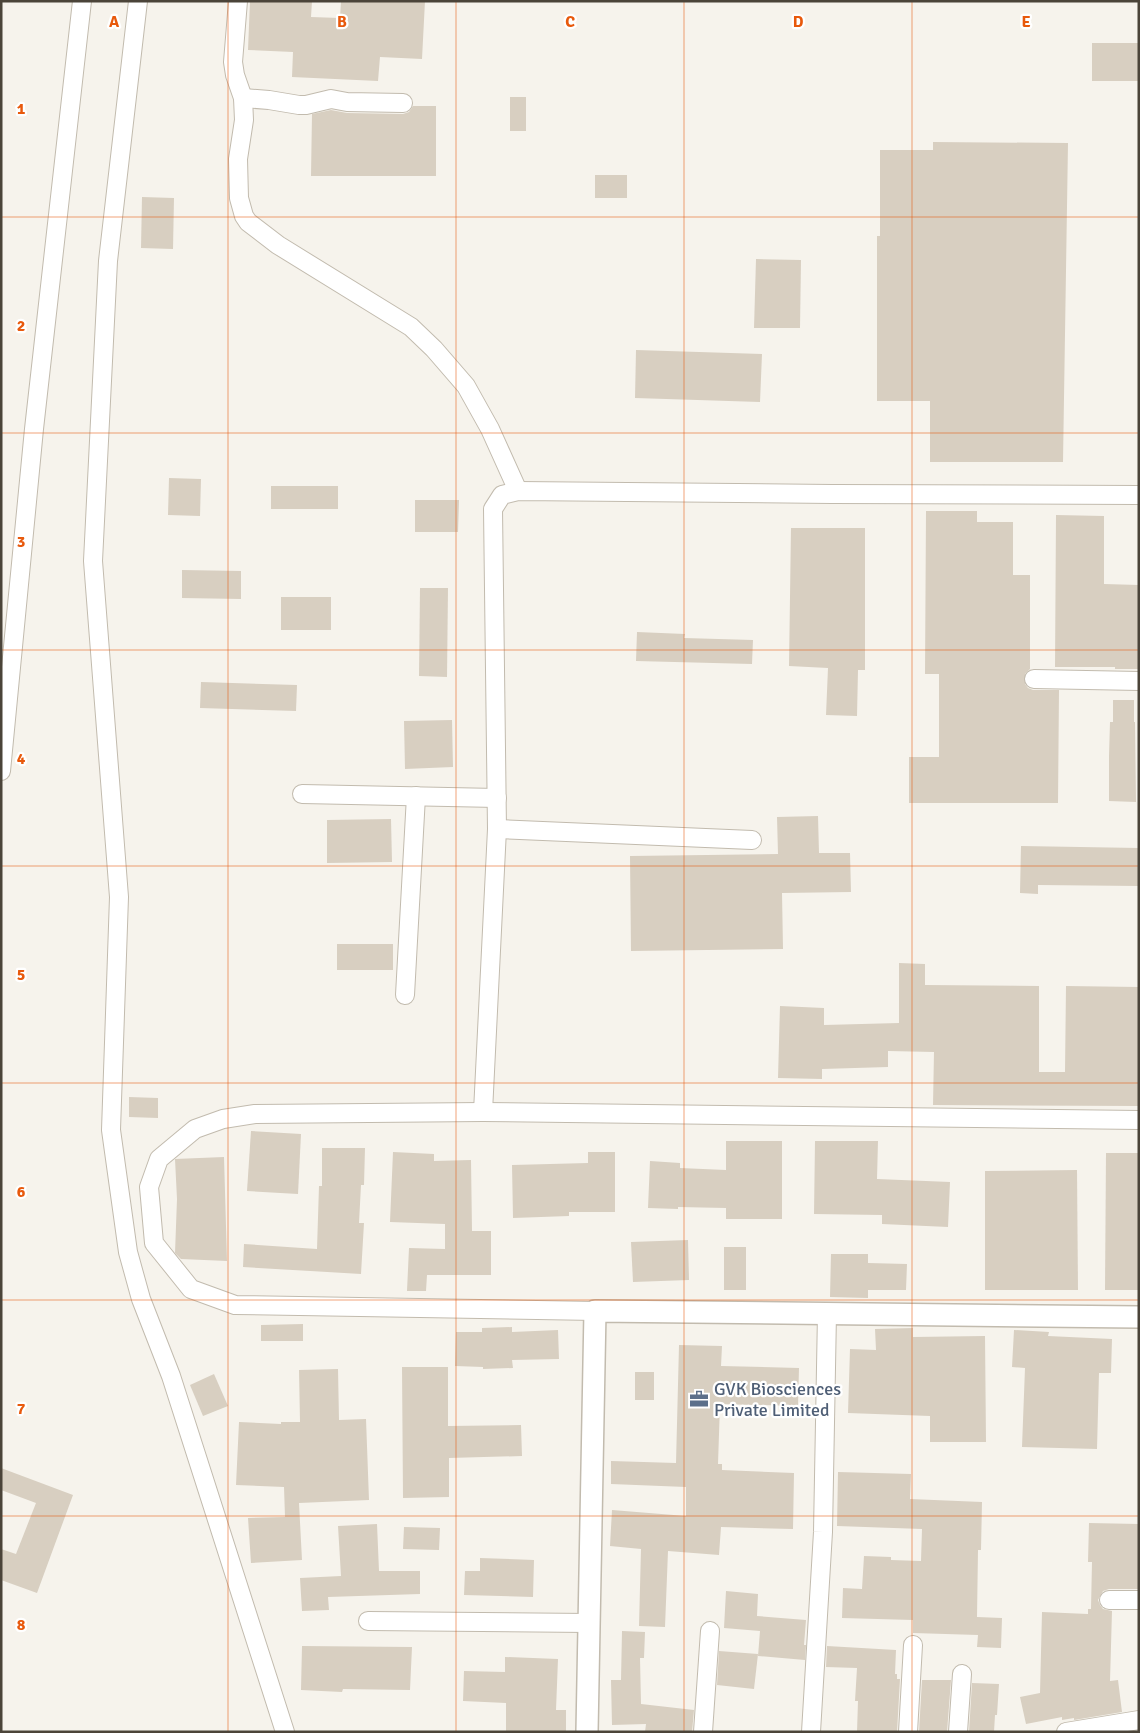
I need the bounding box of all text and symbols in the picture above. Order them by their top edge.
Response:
text: A [109,12,120,32]
text: B [337,12,347,32]
text: C [565,12,575,32]
text: D [793,12,804,32]
text: E [1021,12,1031,32]
text: 1 [17,99,26,119]
text: 2 [17,316,25,336]
text: 3 [17,532,25,552]
text: 4 [17,749,26,769]
text: 5 [17,965,25,985]
text: 6 [17,1182,26,1202]
place label: GVK Biosciences Private Limited [714,1378,841,1421]
office icon: GVK Biosciences Private Limited [688,1388,710,1410]
text: 7 [17,1399,26,1419]
text: 8 [17,1615,26,1635]

